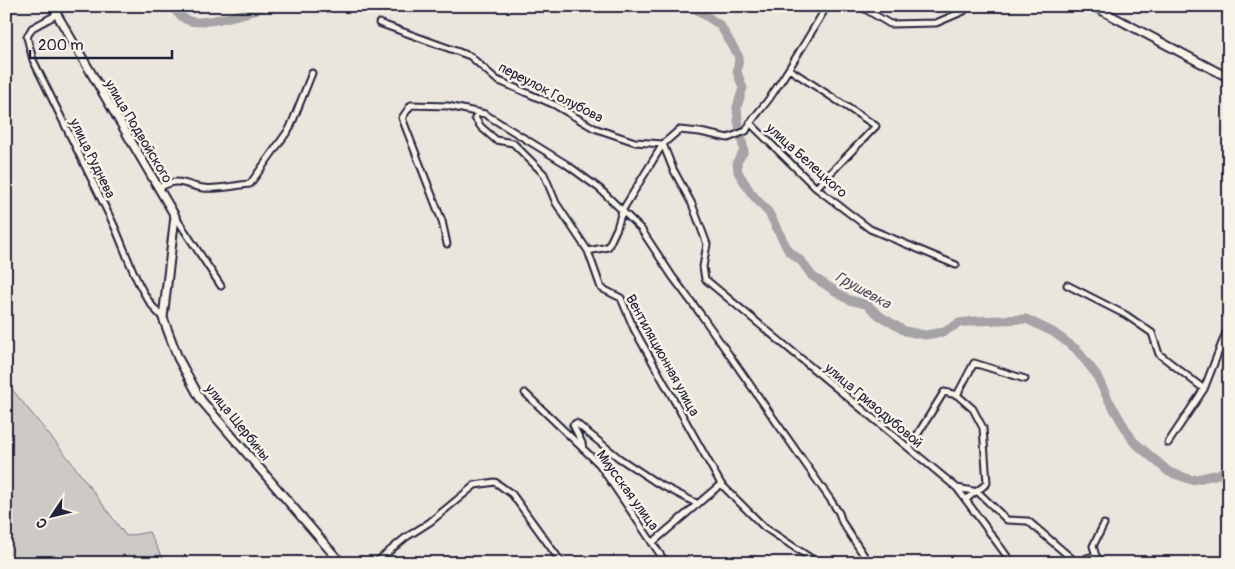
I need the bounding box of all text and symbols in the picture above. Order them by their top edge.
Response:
scale bar [30,28,172,60]
text: 200 m [38,36,83,55]
street label: переулок Голубова [496,59,606,126]
street label: улица Подвойского [101,76,176,186]
street label: улица Руднева [66,115,119,201]
street label: улица Белецкого [762,119,851,202]
water label: Грушевка [832,267,895,314]
street label: Вентиляционная улица [622,291,703,419]
street label: улица Гризодубовой [820,359,926,451]
street label: улица Щербины [201,380,274,464]
street label: Миусская улица [593,447,662,534]
north arrow [28,492,78,542]
text: С [32,514,51,532]

